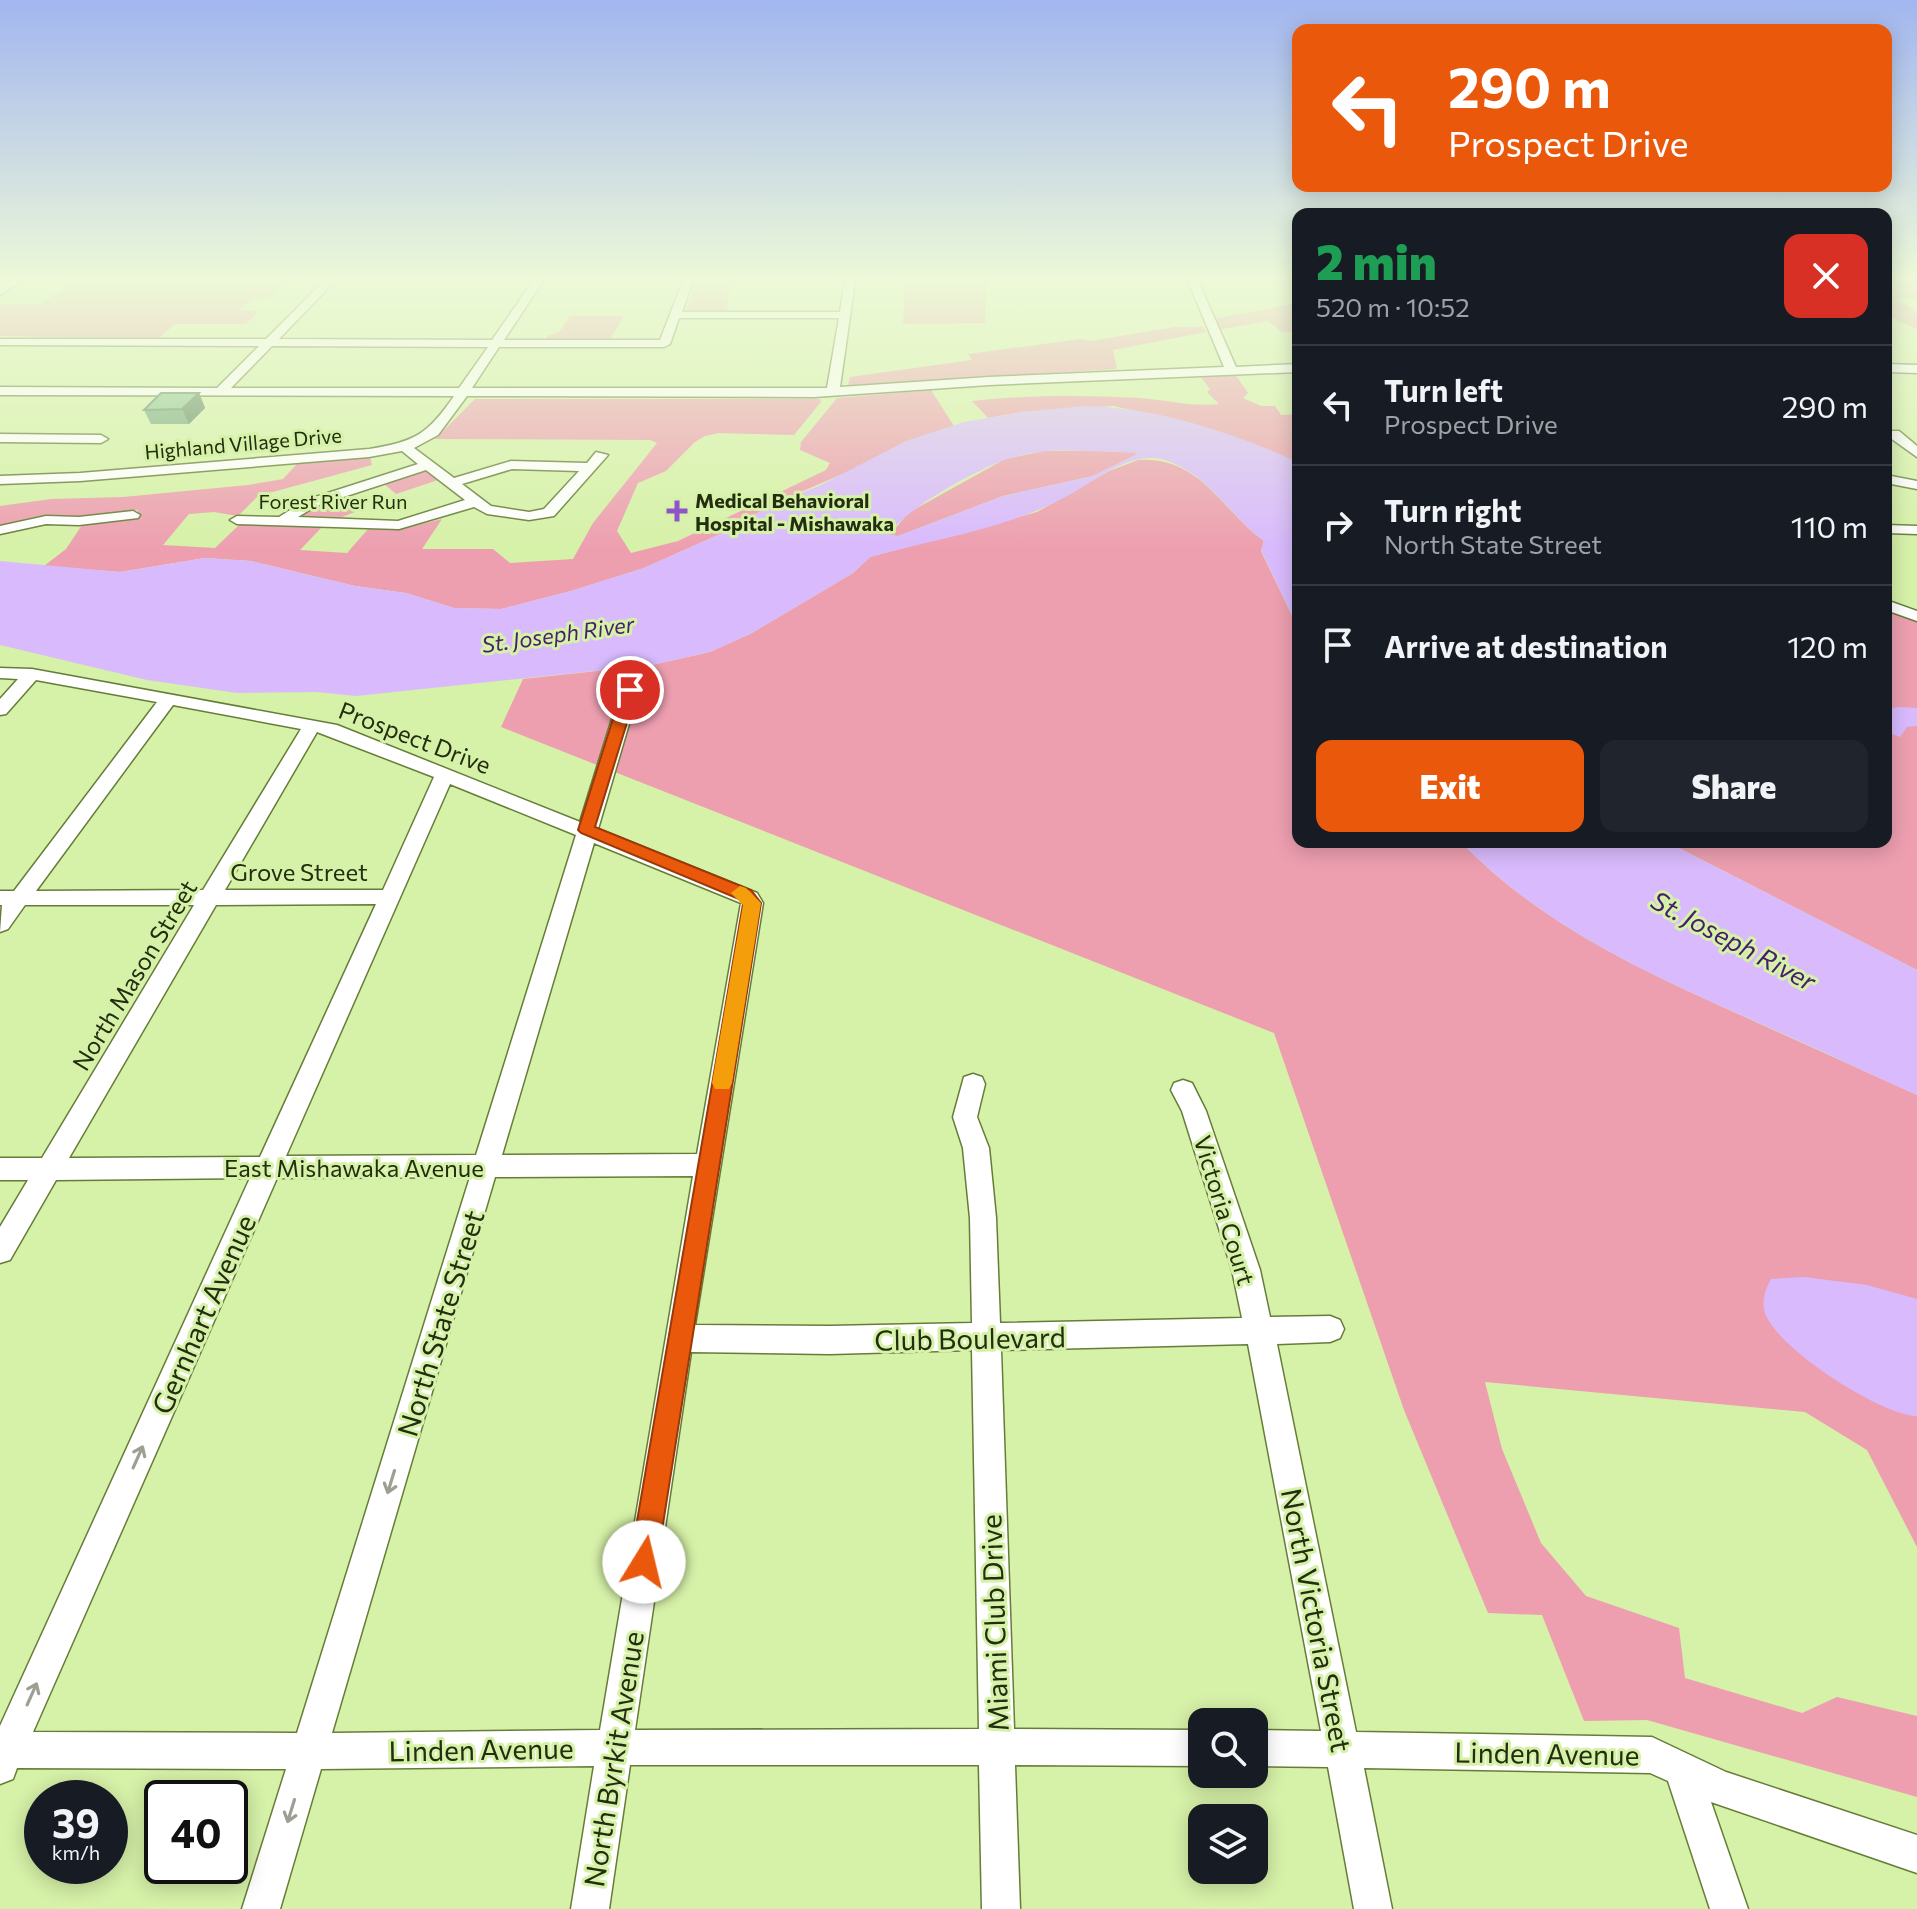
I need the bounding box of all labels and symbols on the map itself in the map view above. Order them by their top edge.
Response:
street label: Highland Village Drive [144,422,342,464]
place label: Medical Behavioral Hospital - Mishawaka [695,488,894,535]
street label: Forest River Run [259,489,408,513]
marker: Medical Behavioral Hospital - Mishawaka [666,500,688,522]
water label: St. Joseph River [480,610,637,658]
pin [596,656,664,724]
street label: Prospect Drive [335,695,495,779]
street label: Grove Street [230,857,368,886]
street label: North Mason Street [66,874,202,1075]
water label: St. Joseph River [1647,884,1823,997]
street label: Victoria Court [1188,1132,1262,1289]
street label: East Mishawaka Avenue [224,1153,484,1182]
street label: North State Street [389,1206,491,1440]
street label: Gernhart Avenue [144,1209,262,1419]
street label: Club Boulevard [874,1319,1066,1357]
one-way arrow [132,1446,147,1470]
one-way arrow [383,1468,398,1494]
street label: North Victoria Street [1275,1485,1359,1755]
street label: Miami Club Drive [973,1514,1015,1732]
position arrow [602,1520,686,1604]
street label: North Byrkit Avenue [576,1629,650,1889]
one-way arrow [25,1683,40,1707]
street label: Linden Avenue [388,1730,574,1768]
street label: Linden Avenue [1454,1734,1640,1772]
speed limit sign: 40 [144,1780,248,1884]
one-way arrow [283,1797,298,1823]

